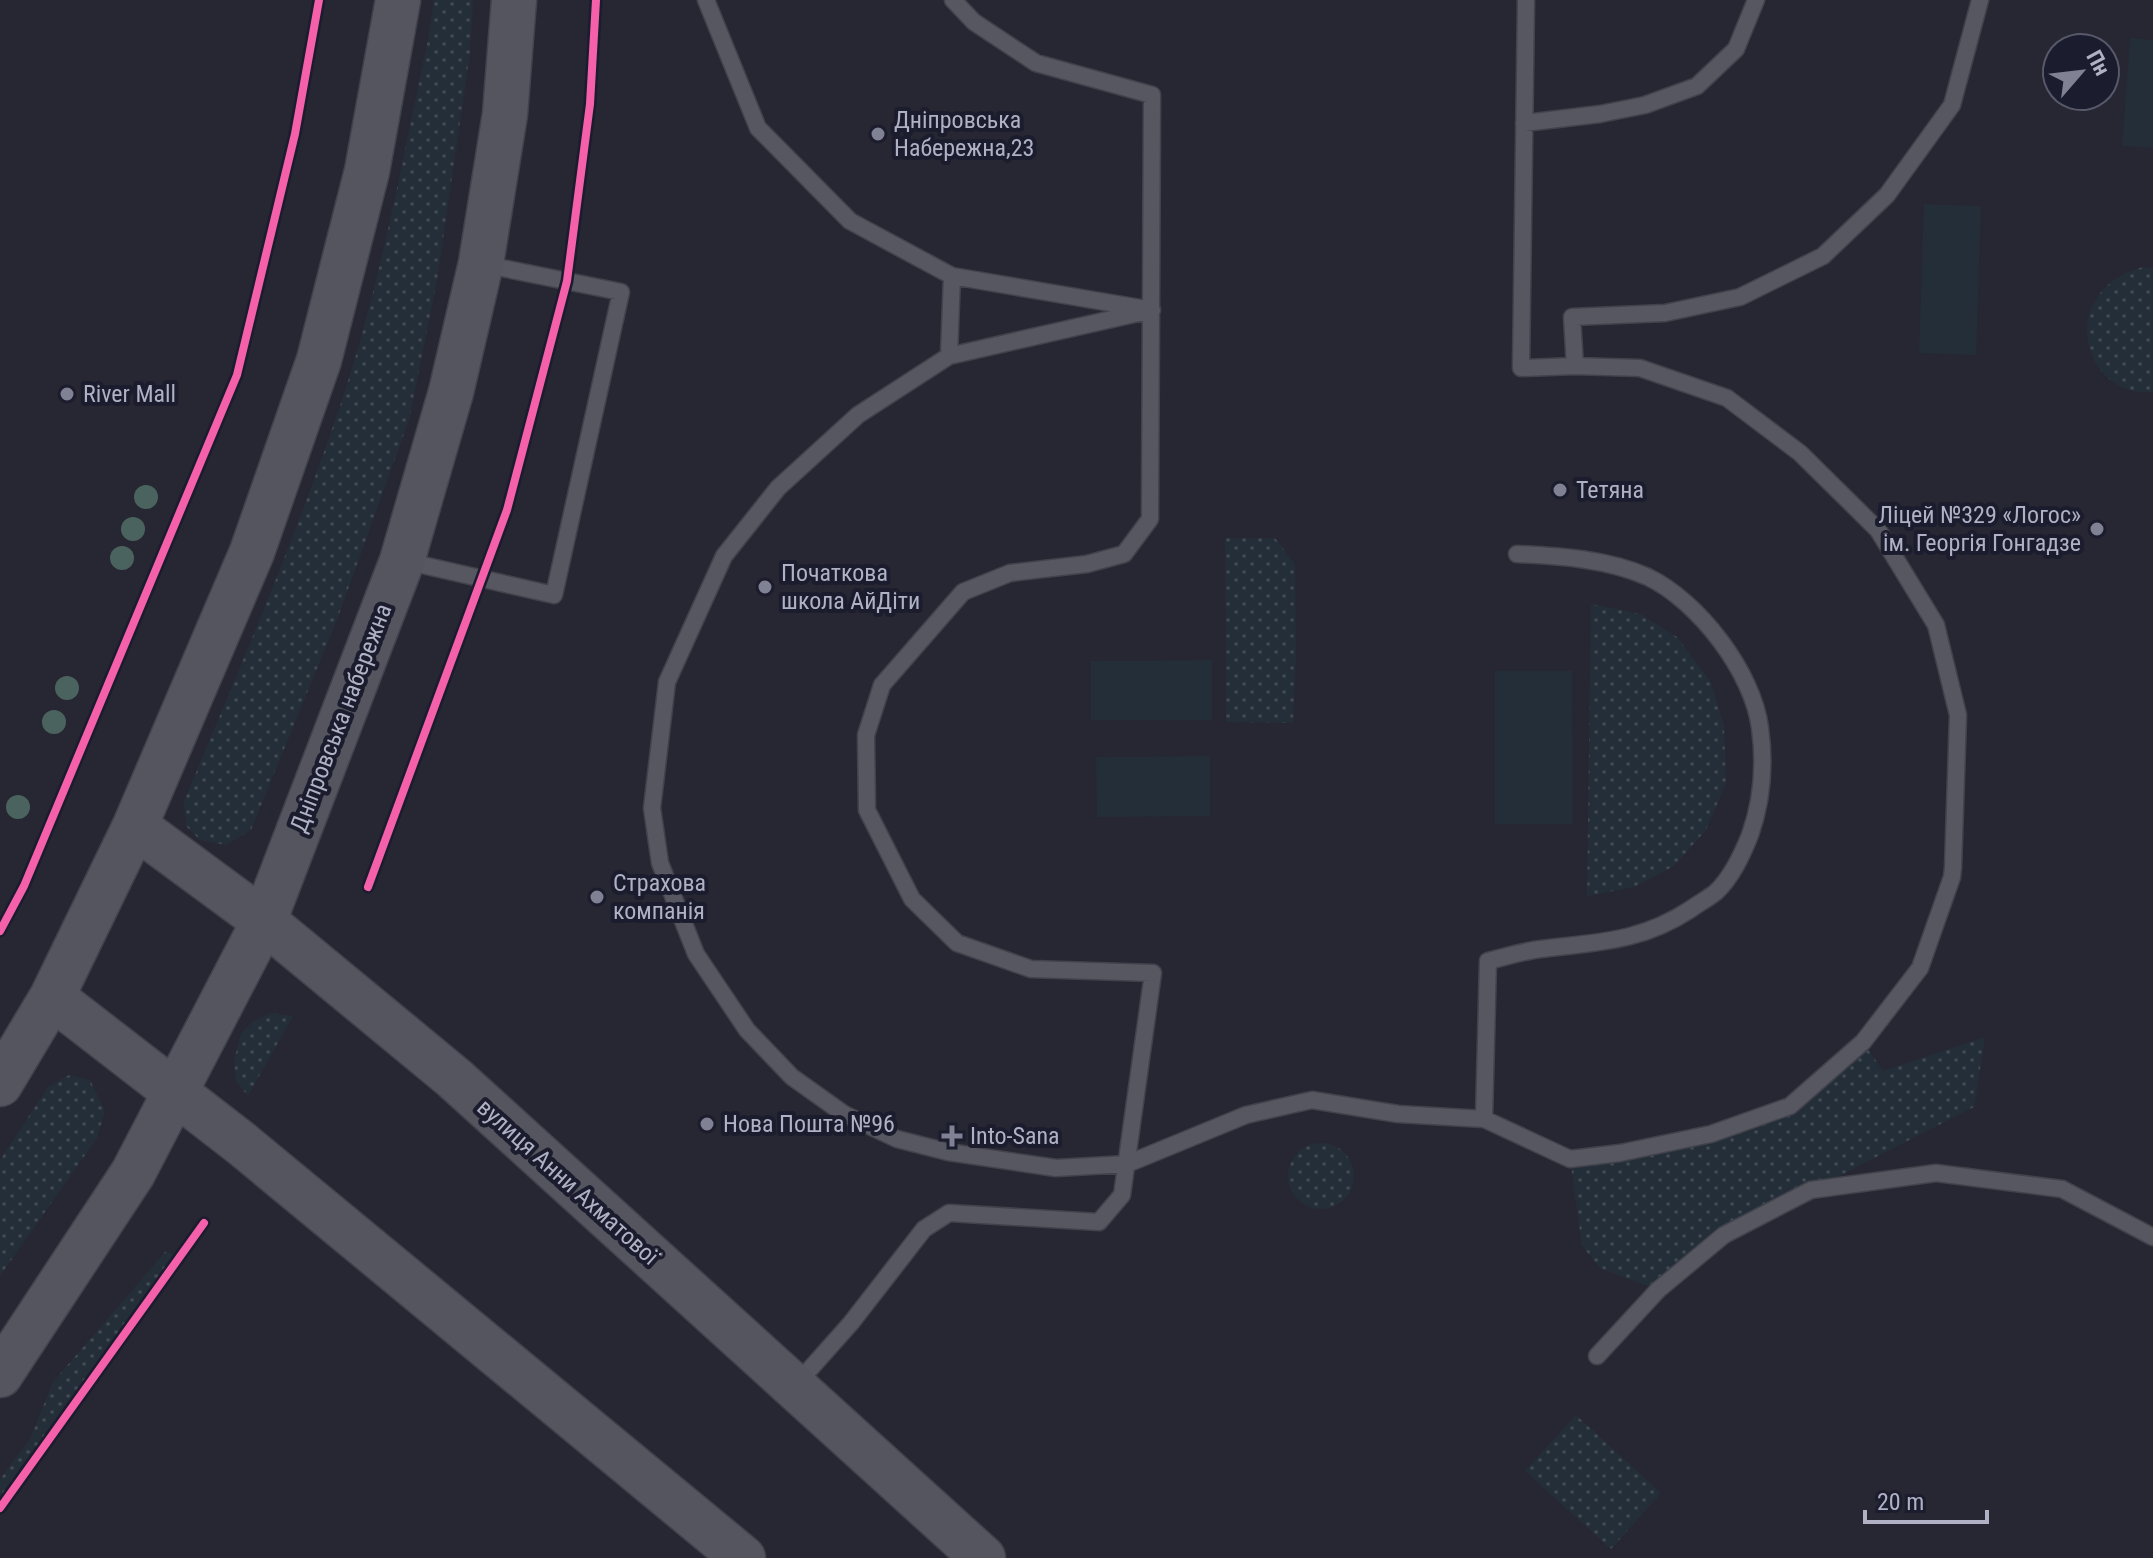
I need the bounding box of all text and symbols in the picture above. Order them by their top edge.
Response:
north arrow [2041,32,2121,112]
text: Пн [2081,46,2115,80]
place label: Дніпровська Набережна,23 [894,106,1034,162]
marker: Дніпровська Набережна,23 [869,125,887,143]
place label: River Mall [83,380,176,408]
marker: River Mall [58,385,76,403]
place label: Тетяна [1576,476,1644,504]
marker: Тетяна [1551,481,1569,499]
place label: Ліцей №329 «Логос» ім. Георгія Гонгадзе [1878,501,2081,557]
marker: Ліцей №329 «Логос» ім. Георгія Гонгадзе [2088,520,2106,538]
place label: Початкова школа АйДіти [781,559,920,615]
marker: Початкова школа АйДіти [756,578,774,596]
street label: Дніпровська набережна [285,600,397,836]
place label: Страхова компанія [613,869,706,925]
marker: Страхова компанія [588,888,606,906]
street label: вулиця Анни Ахматової [472,1093,665,1272]
place label: Нова Пошта №96 [723,1110,895,1138]
marker: Нова Пошта №96 [698,1115,716,1133]
place label: Into-Sana [970,1122,1060,1150]
marker: Into-Sana [941,1125,963,1147]
scale bar [1865,1474,1987,1524]
text: 20 m [1877,1488,1924,1516]

